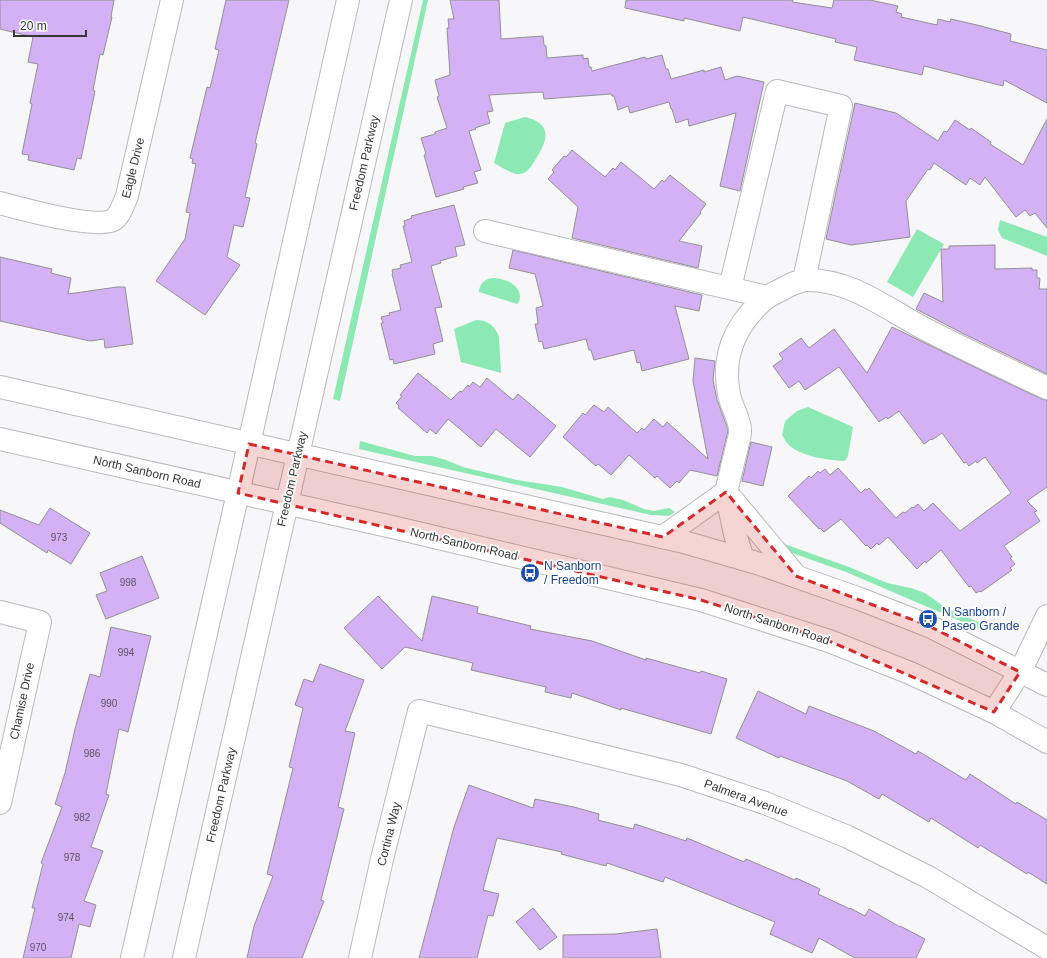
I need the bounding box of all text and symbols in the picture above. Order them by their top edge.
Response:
scale bar [14,12,86,38]
text: 20 m [20,19,47,33]
street label: Freedom Parkway [346,114,382,212]
street label: Eagle Drive [119,136,147,200]
street label: Freedom Parkway [274,430,310,528]
street label: North Sanborn Road [92,453,202,491]
street label: North Sanborn Road [409,525,519,563]
house number: 973 [51,532,68,543]
place label: N Sanborn / Freedom [544,559,601,587]
bus stop icon: N Sanborn / Freedom [519,562,541,584]
house number: 998 [120,577,137,588]
street label: North Sanborn Road [722,600,832,648]
place label: N Sanborn / Paseo Grande [942,605,1020,633]
bus stop icon: N Sanborn / Paseo Grande [917,608,939,630]
house number: 994 [118,647,135,658]
street label: Chamise Drive [7,661,37,741]
house number: 990 [101,698,118,709]
street label: Freedom Parkway [203,746,239,844]
house number: 986 [84,748,101,759]
street label: Palmera Avenue [702,776,790,820]
street label: Cortina Way [374,800,404,868]
house number: 982 [74,812,91,823]
house number: 978 [64,852,81,863]
house number: 974 [58,912,75,923]
house number: 970 [30,942,47,953]

